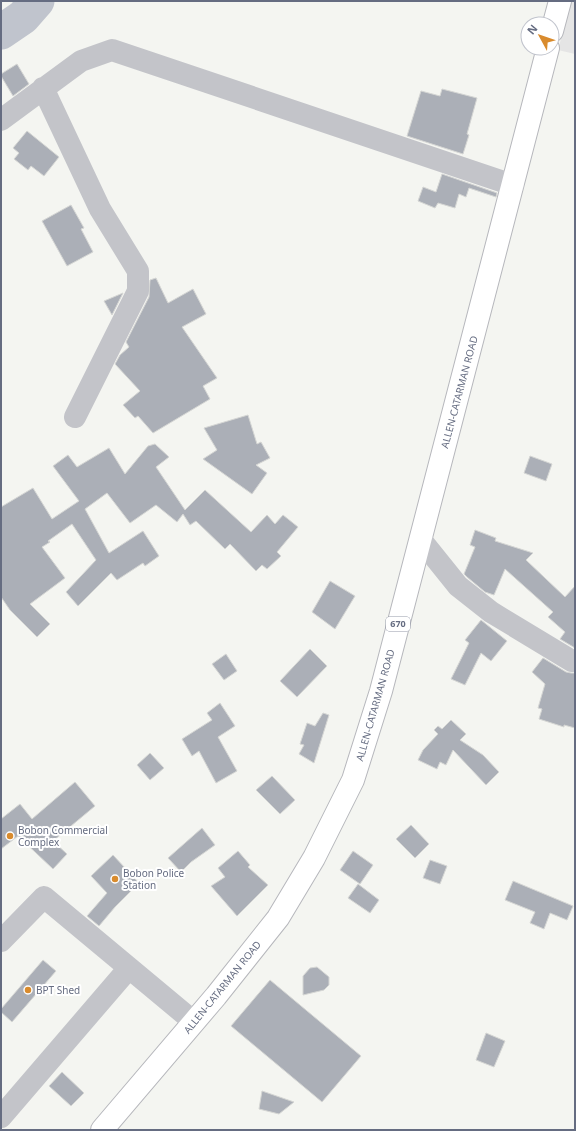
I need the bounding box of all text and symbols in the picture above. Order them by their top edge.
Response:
north arrow [520,16,560,56]
text: N [523,21,541,38]
street label: ALLEN-CATARMAN ROAD [437,334,481,450]
road number: 670 [386,617,410,631]
street label: ALLEN-CATARMAN ROAD [352,647,398,763]
place label: Bobon Commercial Complex [18,823,108,849]
marker: Bobon Commercial Complex [5,831,15,841]
place label: Bobon Police Station [123,866,185,892]
marker: Bobon Police Station [110,874,120,884]
street label: ALLEN-CATARMAN ROAD [180,938,264,1036]
place label: BPT Shed [36,983,80,997]
marker: BPT Shed [23,985,33,995]

